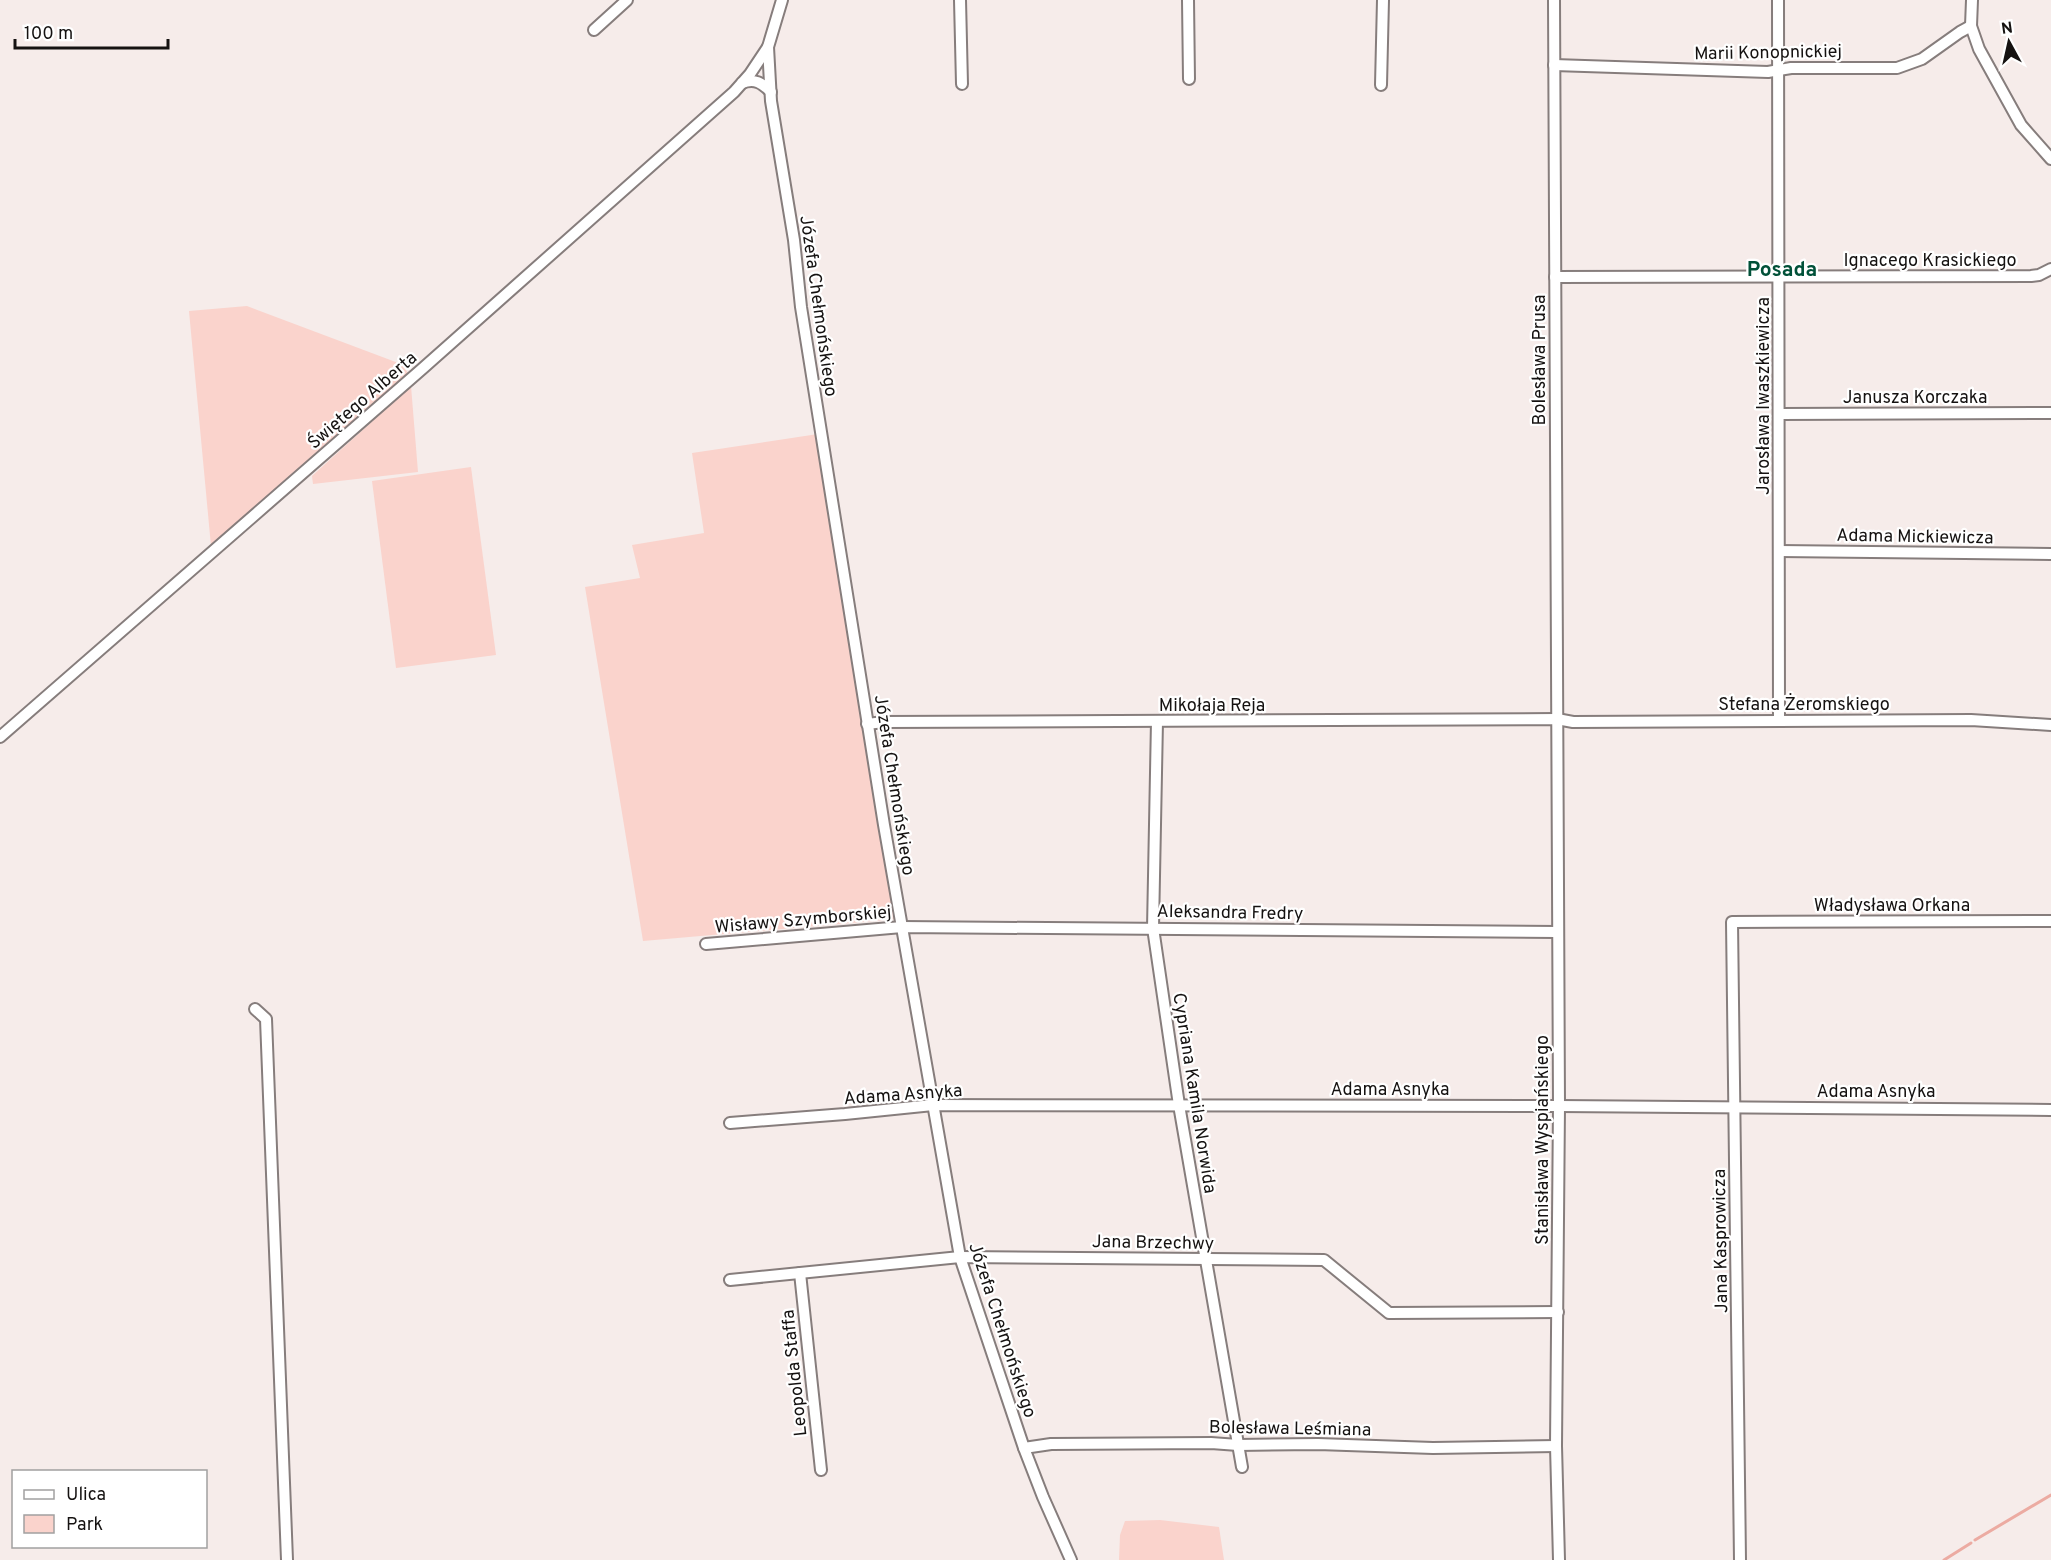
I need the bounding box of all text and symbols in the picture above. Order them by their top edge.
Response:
scale bar [15,12,168,50]
north arrow [1979,12,2039,72]
text: N [2000,18,2014,40]
text: 100 m [24,23,73,46]
street label: Marii Konopnickiej [1694,41,1842,66]
street label: Józefa Chełmońskiego [793,214,842,398]
street label: Ignacego Krasickiego [1843,250,2017,273]
district label: Posada [1747,257,1817,284]
street label: Bolesława Prusa [1529,294,1552,426]
street label: Jarosława Iwaszkiewicza [1753,297,1776,495]
street label: Świętego Alberta [302,346,423,455]
street label: Janusza Korczaka [1843,387,1987,410]
street label: Adama Mickiewicza [1836,525,1994,550]
street label: Stefana Żeromskiego [1718,692,1890,717]
street label: Józefa Chełmońskiego [868,693,919,877]
street label: Mikołaja Reja [1159,695,1265,718]
street label: Władysława Orkana [1814,895,1970,918]
street label: Wisławy Szymborskiej [714,901,893,940]
street label: Aleksandra Fredry [1156,901,1304,926]
street label: Cypriana Kamila Norwida [1166,991,1221,1195]
street label: Stanisława Wyspiańskiego [1532,1035,1555,1245]
street label: Adama Asnyka [1331,1079,1449,1102]
street label: Adama Asnyka [843,1080,963,1111]
street label: Adama Asnyka [1817,1081,1935,1104]
street label: Jana Kasprowicza [1709,1169,1734,1313]
street label: Jana Brzechwy [1092,1231,1214,1256]
street label: Józefa Chełmońskiego [962,1240,1041,1421]
street label: Leopolda Staffa [777,1308,814,1437]
street label: Bolesława Leśmiana [1209,1417,1371,1442]
legend [12,1470,207,1548]
text: Ulica [66,1484,106,1507]
text: Park [66,1514,103,1537]

